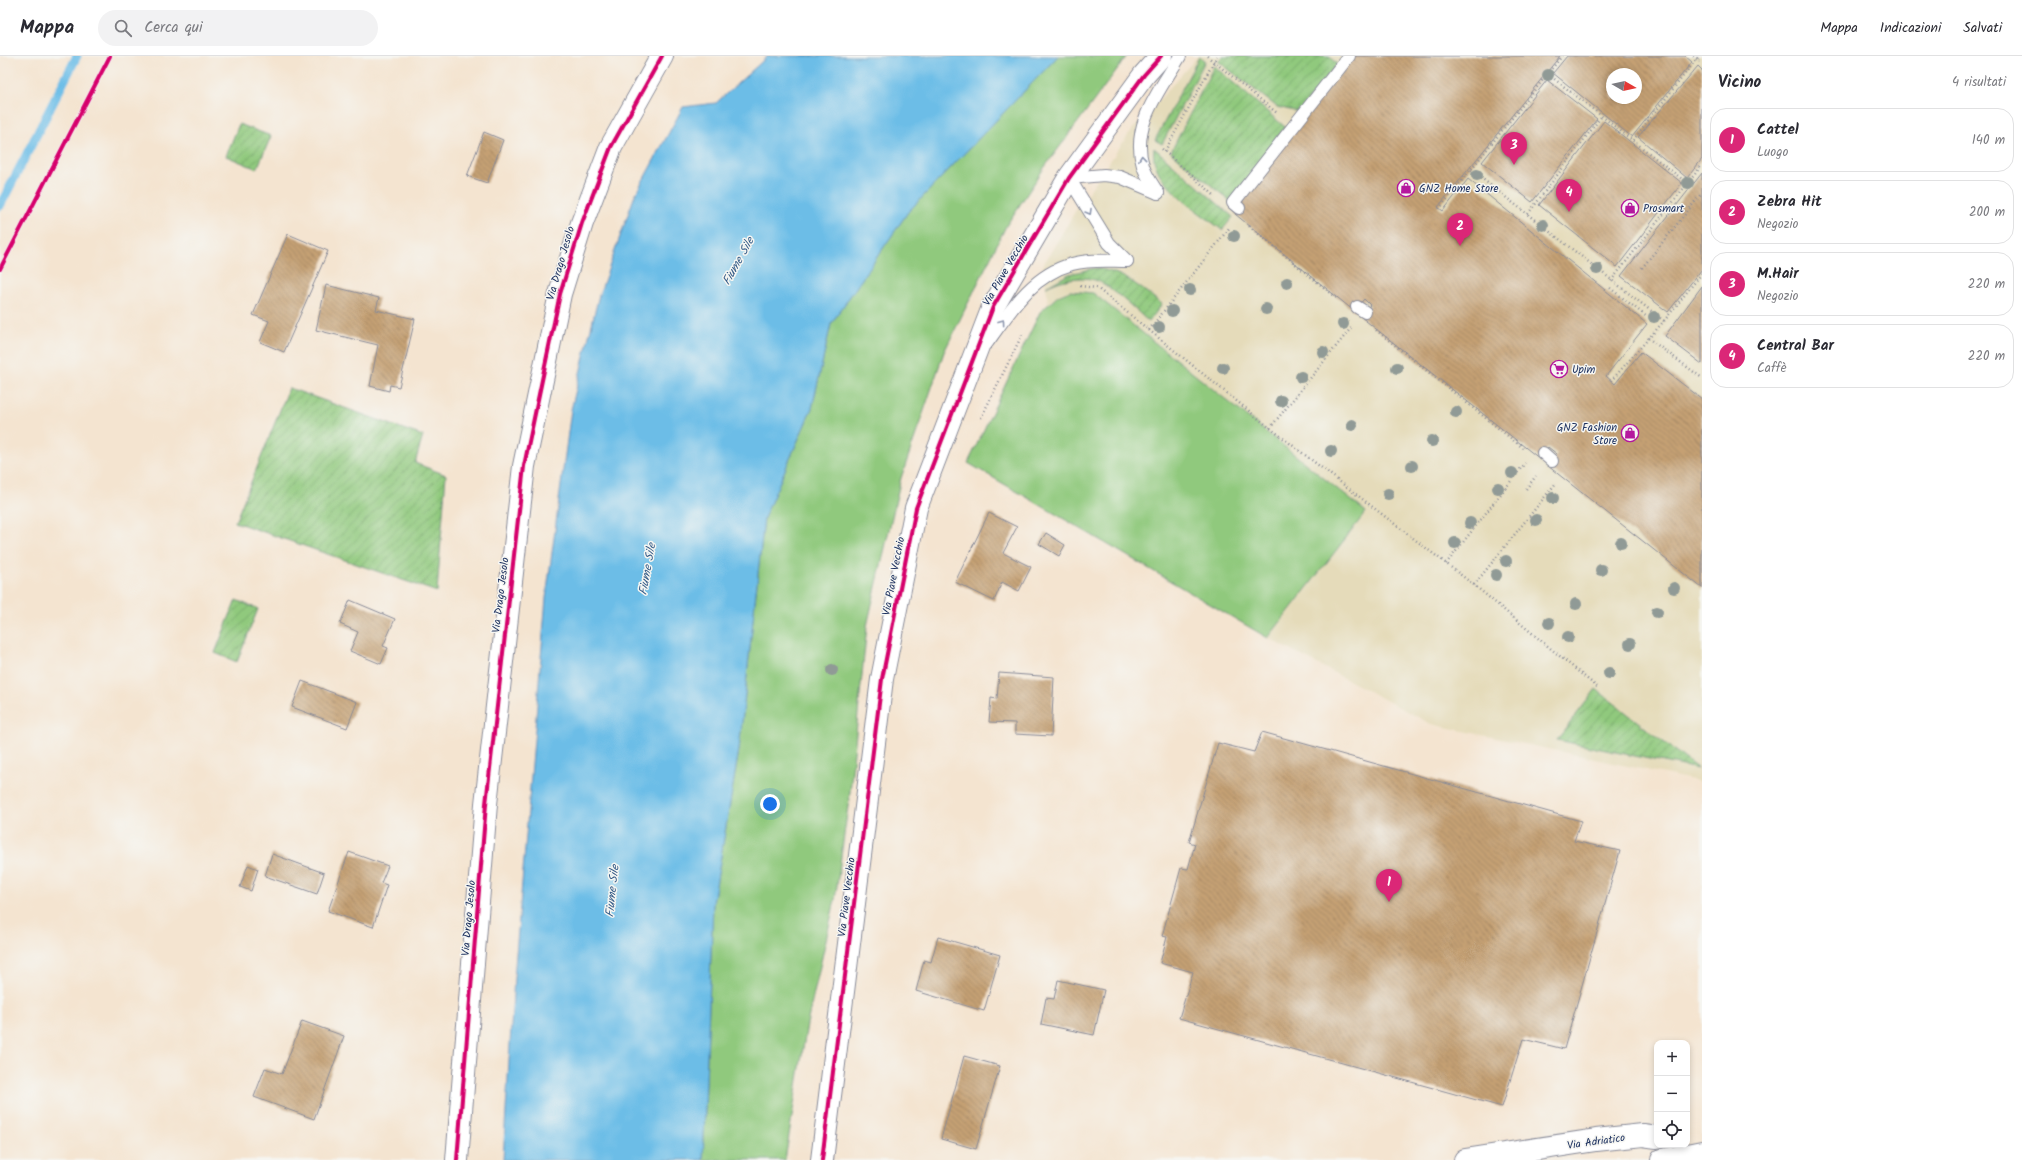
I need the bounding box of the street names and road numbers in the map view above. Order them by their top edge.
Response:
street label: Via Drago Jesolo [542,224,580,302]
street label: Via Piave Vecchio [978,231,1034,310]
street label: Via Piave Vecchio [878,535,910,617]
street label: Via Drago Jesolo [487,556,515,634]
street label: Via Piave Vecchio [833,856,861,938]
street label: Via Drago Jesolo [457,879,481,957]
street label: Via Adriatico [1566,1129,1626,1155]

